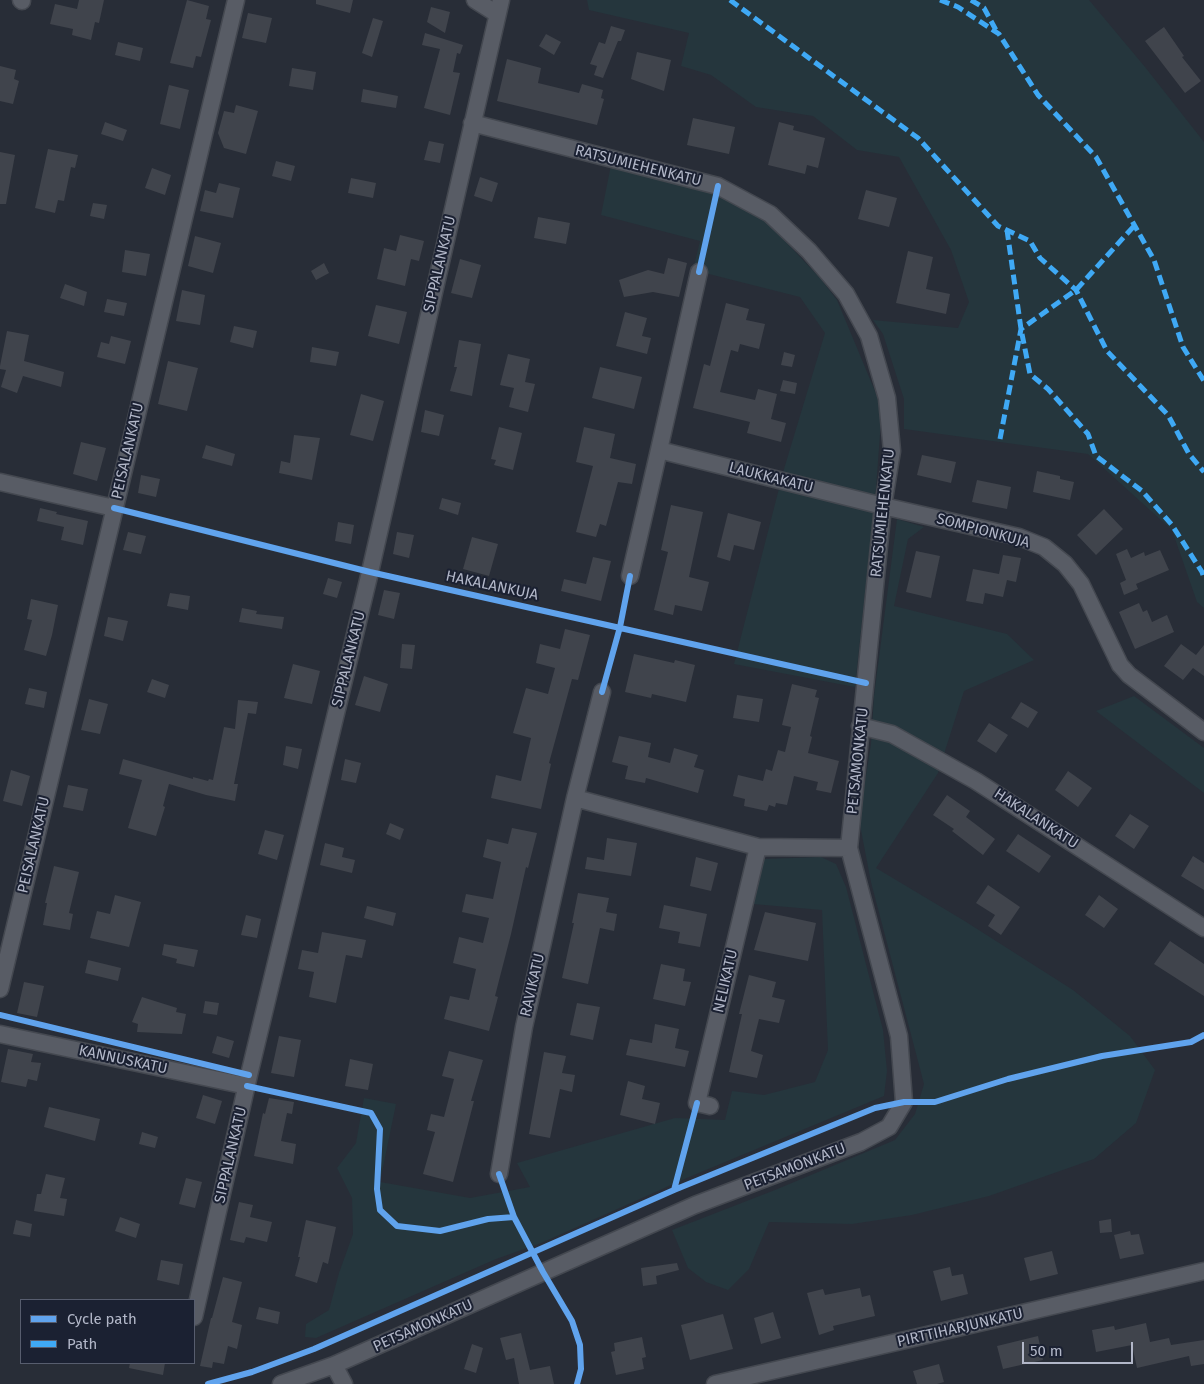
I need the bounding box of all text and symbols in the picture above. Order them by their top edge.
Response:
street label: RATSUMIEHENKATU [573,142,703,190]
street label: SIPPALANKATU [420,214,460,314]
street label: PEISALANKATU [108,401,148,501]
street label: RATSUMIEHENKATU [867,448,899,578]
street label: LAUKKAKATU [727,459,815,497]
street label: SOMPIONKUJA [934,510,1032,552]
street label: HAKALANKUJA [444,567,540,605]
street label: SIPPALANKATU [328,609,370,709]
street label: PETSAMONKATU [843,707,873,815]
street label: HAKALANKATU [990,785,1082,853]
street label: PEISALANKATU [14,795,54,895]
street label: NELIKATU [710,948,742,1014]
street label: RAVIKATU [517,952,549,1018]
street label: KANNUSKATU [77,1042,169,1078]
street label: SIPPALANKATU [211,1105,251,1205]
street label: PETSAMONKATU [742,1139,848,1195]
street label: PETSAMONKATU [370,1296,476,1356]
legend [20,1299,195,1364]
street label: PIRTTIHARJUNKATU [895,1305,1025,1351]
text: Cycle path [67,1310,137,1328]
scale bar [1024,1332,1135,1364]
text: Path [67,1335,97,1353]
text: 50 m [1030,1342,1063,1360]

